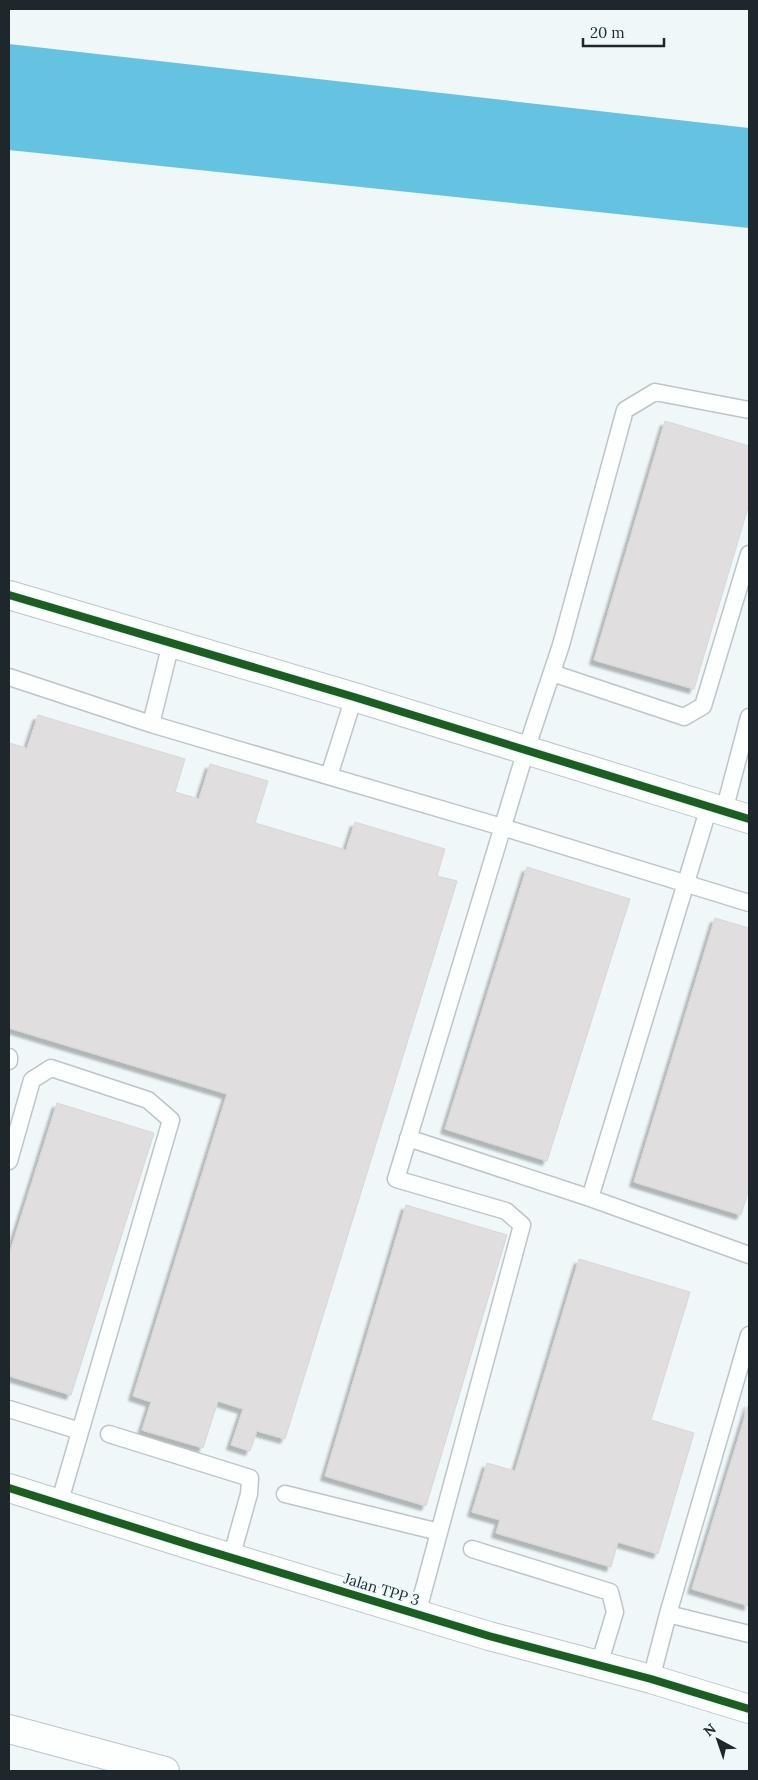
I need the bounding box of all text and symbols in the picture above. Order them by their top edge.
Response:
scale bar [583,15,664,47]
text: 20 m [590,23,625,42]
street label: Jalan TPP 3 [341,1568,422,1609]
north arrow [693,1715,743,1765]
text: N [700,1720,720,1740]

